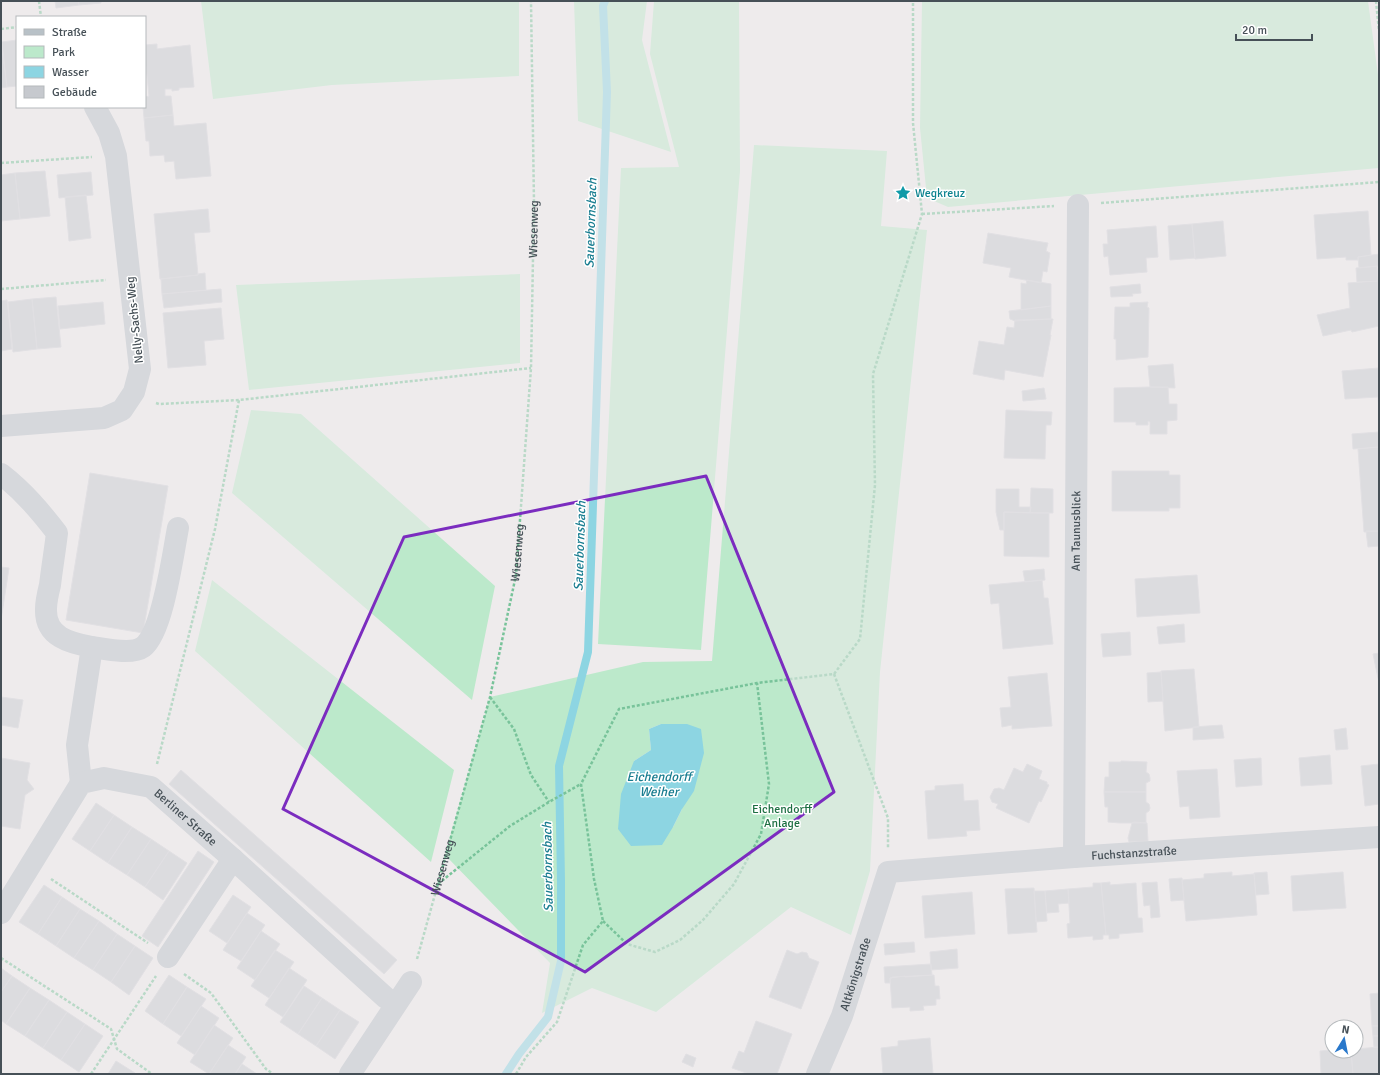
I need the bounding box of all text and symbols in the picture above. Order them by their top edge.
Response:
legend [16,16,146,108]
scale bar [1236,16,1312,42]
text: 20 m [1242,23,1267,38]
text: Straße [52,25,87,40]
text: Park [52,45,75,60]
text: Wasser [52,65,89,80]
text: Gebäude [52,85,97,100]
water label: Sauerbornsbach [581,177,601,268]
place icon: Wegkreuz [894,184,912,202]
place label: Wegkreuz [915,186,965,201]
street label: Wiesenweg [525,200,542,258]
street label: Nelly-Sachs-Weg [123,276,147,364]
street label: Am Taunusblick [1068,491,1084,571]
water label: Sauerbornsbach [570,500,590,591]
street label: Wiesenweg [507,523,527,583]
water label: Eichendorff Weiher [627,769,695,800]
street label: Berliner Straße [151,786,220,849]
park label: Eichendorff Anlage [752,802,813,831]
water label: Sauerbornsbach [539,821,557,912]
street label: Wiesenweg [427,838,458,897]
street label: Fuchstanzstraße [1091,843,1177,863]
street label: Altkönigstraße [837,936,874,1013]
north arrow [1324,1019,1364,1059]
text: N [1341,1023,1351,1037]

